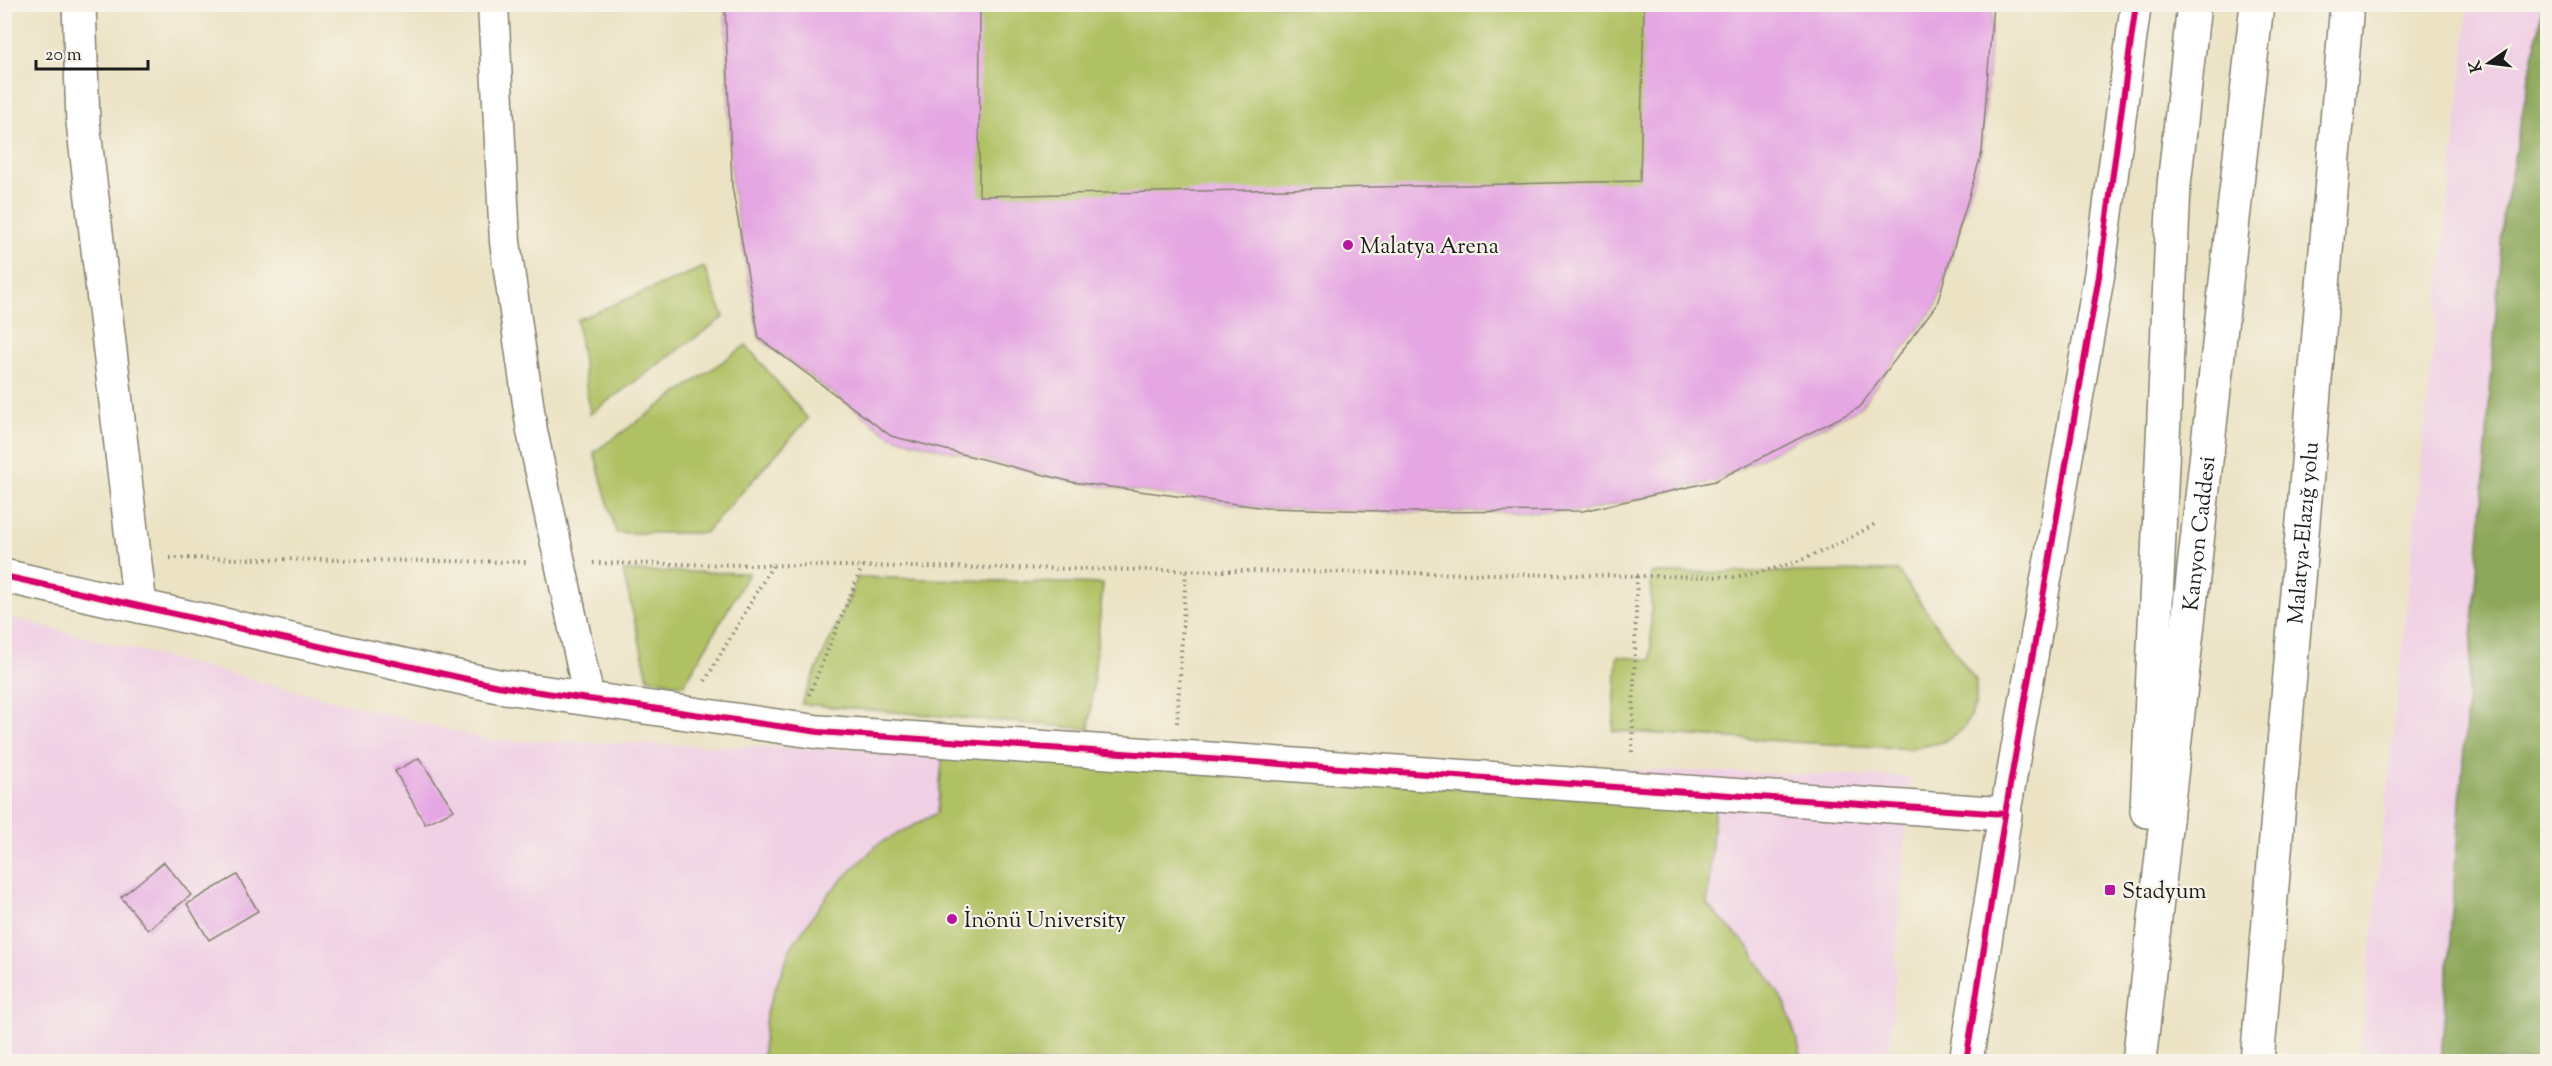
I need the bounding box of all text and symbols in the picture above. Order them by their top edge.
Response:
scale bar [36,33,148,71]
north arrow [2459,33,2519,93]
text: 20 m [45,43,82,69]
text: K [2464,57,2489,74]
place label: Malatya Arena [1360,232,1499,264]
marker: Malatya Arena [1341,238,1355,252]
street label: Malatya-Elazığ yolu [2281,440,2329,626]
street label: Kanyon Caddesi [2176,454,2225,613]
place label: Stadyum [2122,877,2207,909]
marker: Stadyum [2103,883,2117,897]
place label: İnönü University [964,906,1126,938]
marker: İnönü University [945,912,959,926]

